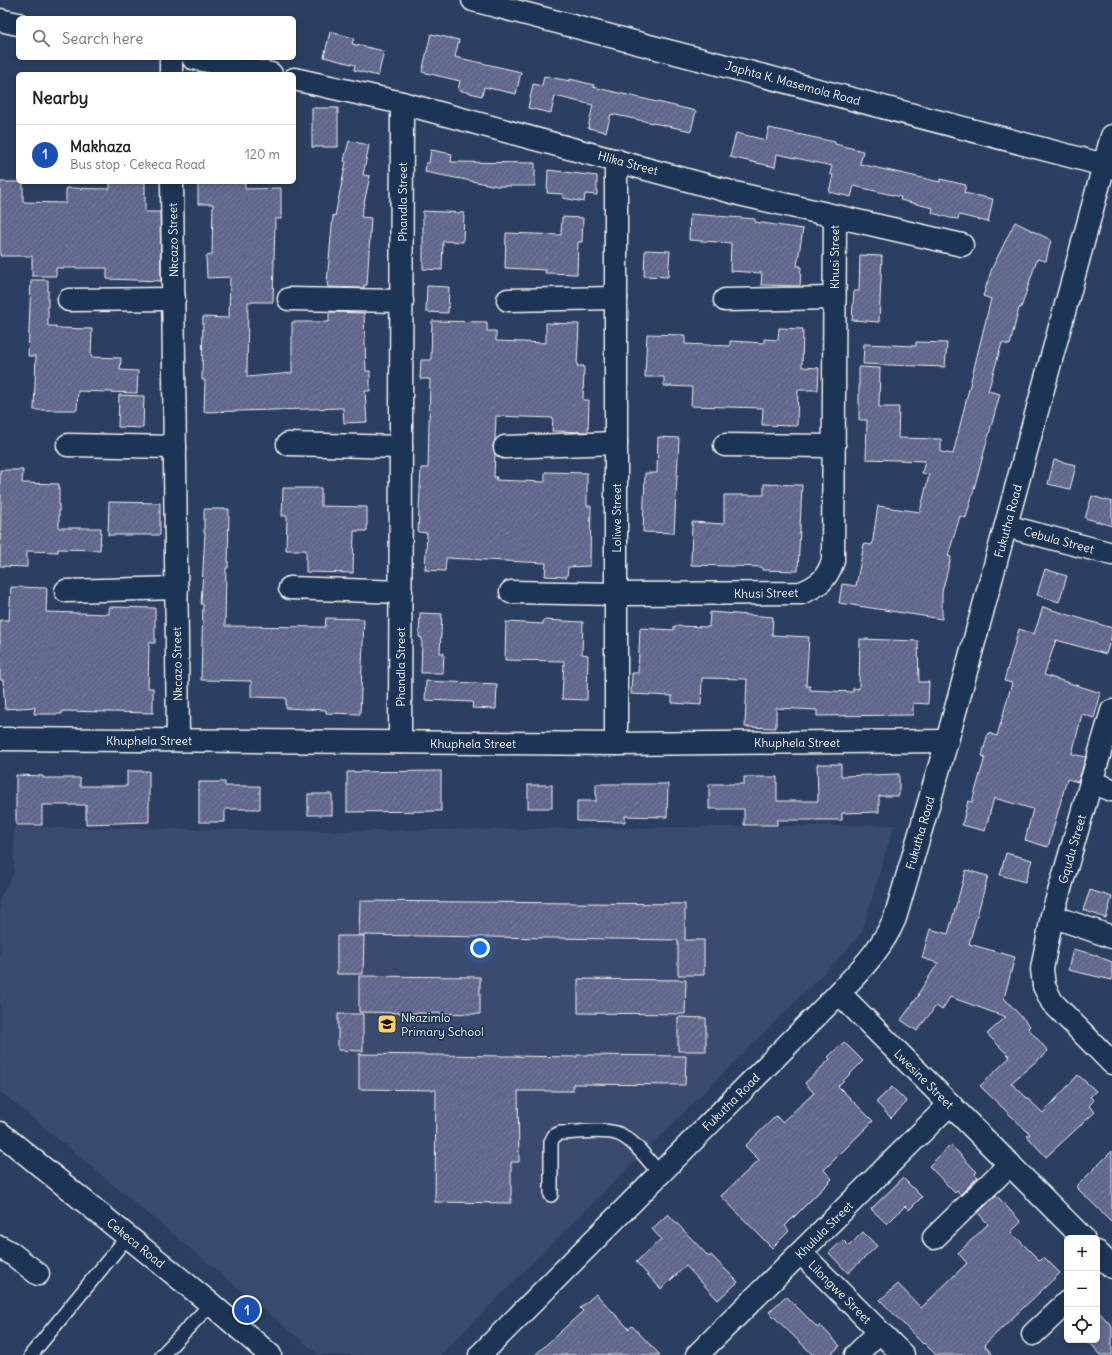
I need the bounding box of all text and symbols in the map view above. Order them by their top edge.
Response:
search box [16,16,296,60]
icon: search [30,27,52,49]
text: Search here [62,29,143,48]
street label: Japhta K. Masemola Road [724,58,862,108]
text: Nearby [32,87,88,109]
text: Makhaza [70,137,131,156]
text: 1 [42,146,48,163]
text: 120 m [245,146,280,163]
street label: Hlika Street [596,148,660,178]
text: Bus stop · Cekeca Road [70,156,205,173]
street label: Phandla Street [395,162,410,242]
street label: Nkcazo Street [165,203,181,277]
street label: Khusi Street [827,225,842,289]
street label: Loliwe Street [609,483,624,553]
street label: Fukutha Road [991,483,1025,559]
street label: Cebula Street [1022,523,1096,557]
street label: Khusi Street [734,585,798,601]
street label: Nkcazo Street [169,627,185,701]
street label: Phandla Street [393,627,408,707]
street label: Khuphela Street [106,733,192,748]
street label: Khuphela Street [754,735,840,750]
street label: Khuphela Street [430,736,516,751]
street label: Fukutha Road [902,795,938,871]
street label: Gqudu Street [1055,813,1089,885]
your location [470,938,490,958]
place label: Nkazimlo Primary School [401,1010,484,1039]
school or university icon: Nkazimlo Primary School [376,1013,398,1035]
street label: Lwesine Street [891,1046,957,1112]
street label: Fukutha Road [699,1070,763,1134]
street label: Khulula Street [792,1198,856,1262]
street label: Cekeca Road [104,1215,168,1271]
map controls [1064,1235,1100,1343]
button: + [1064,1235,1100,1271]
street label: Lilongwe Street [805,1257,875,1327]
button: − [1064,1271,1100,1307]
pin: 1 [234,1295,260,1325]
button: locate [1064,1307,1100,1343]

